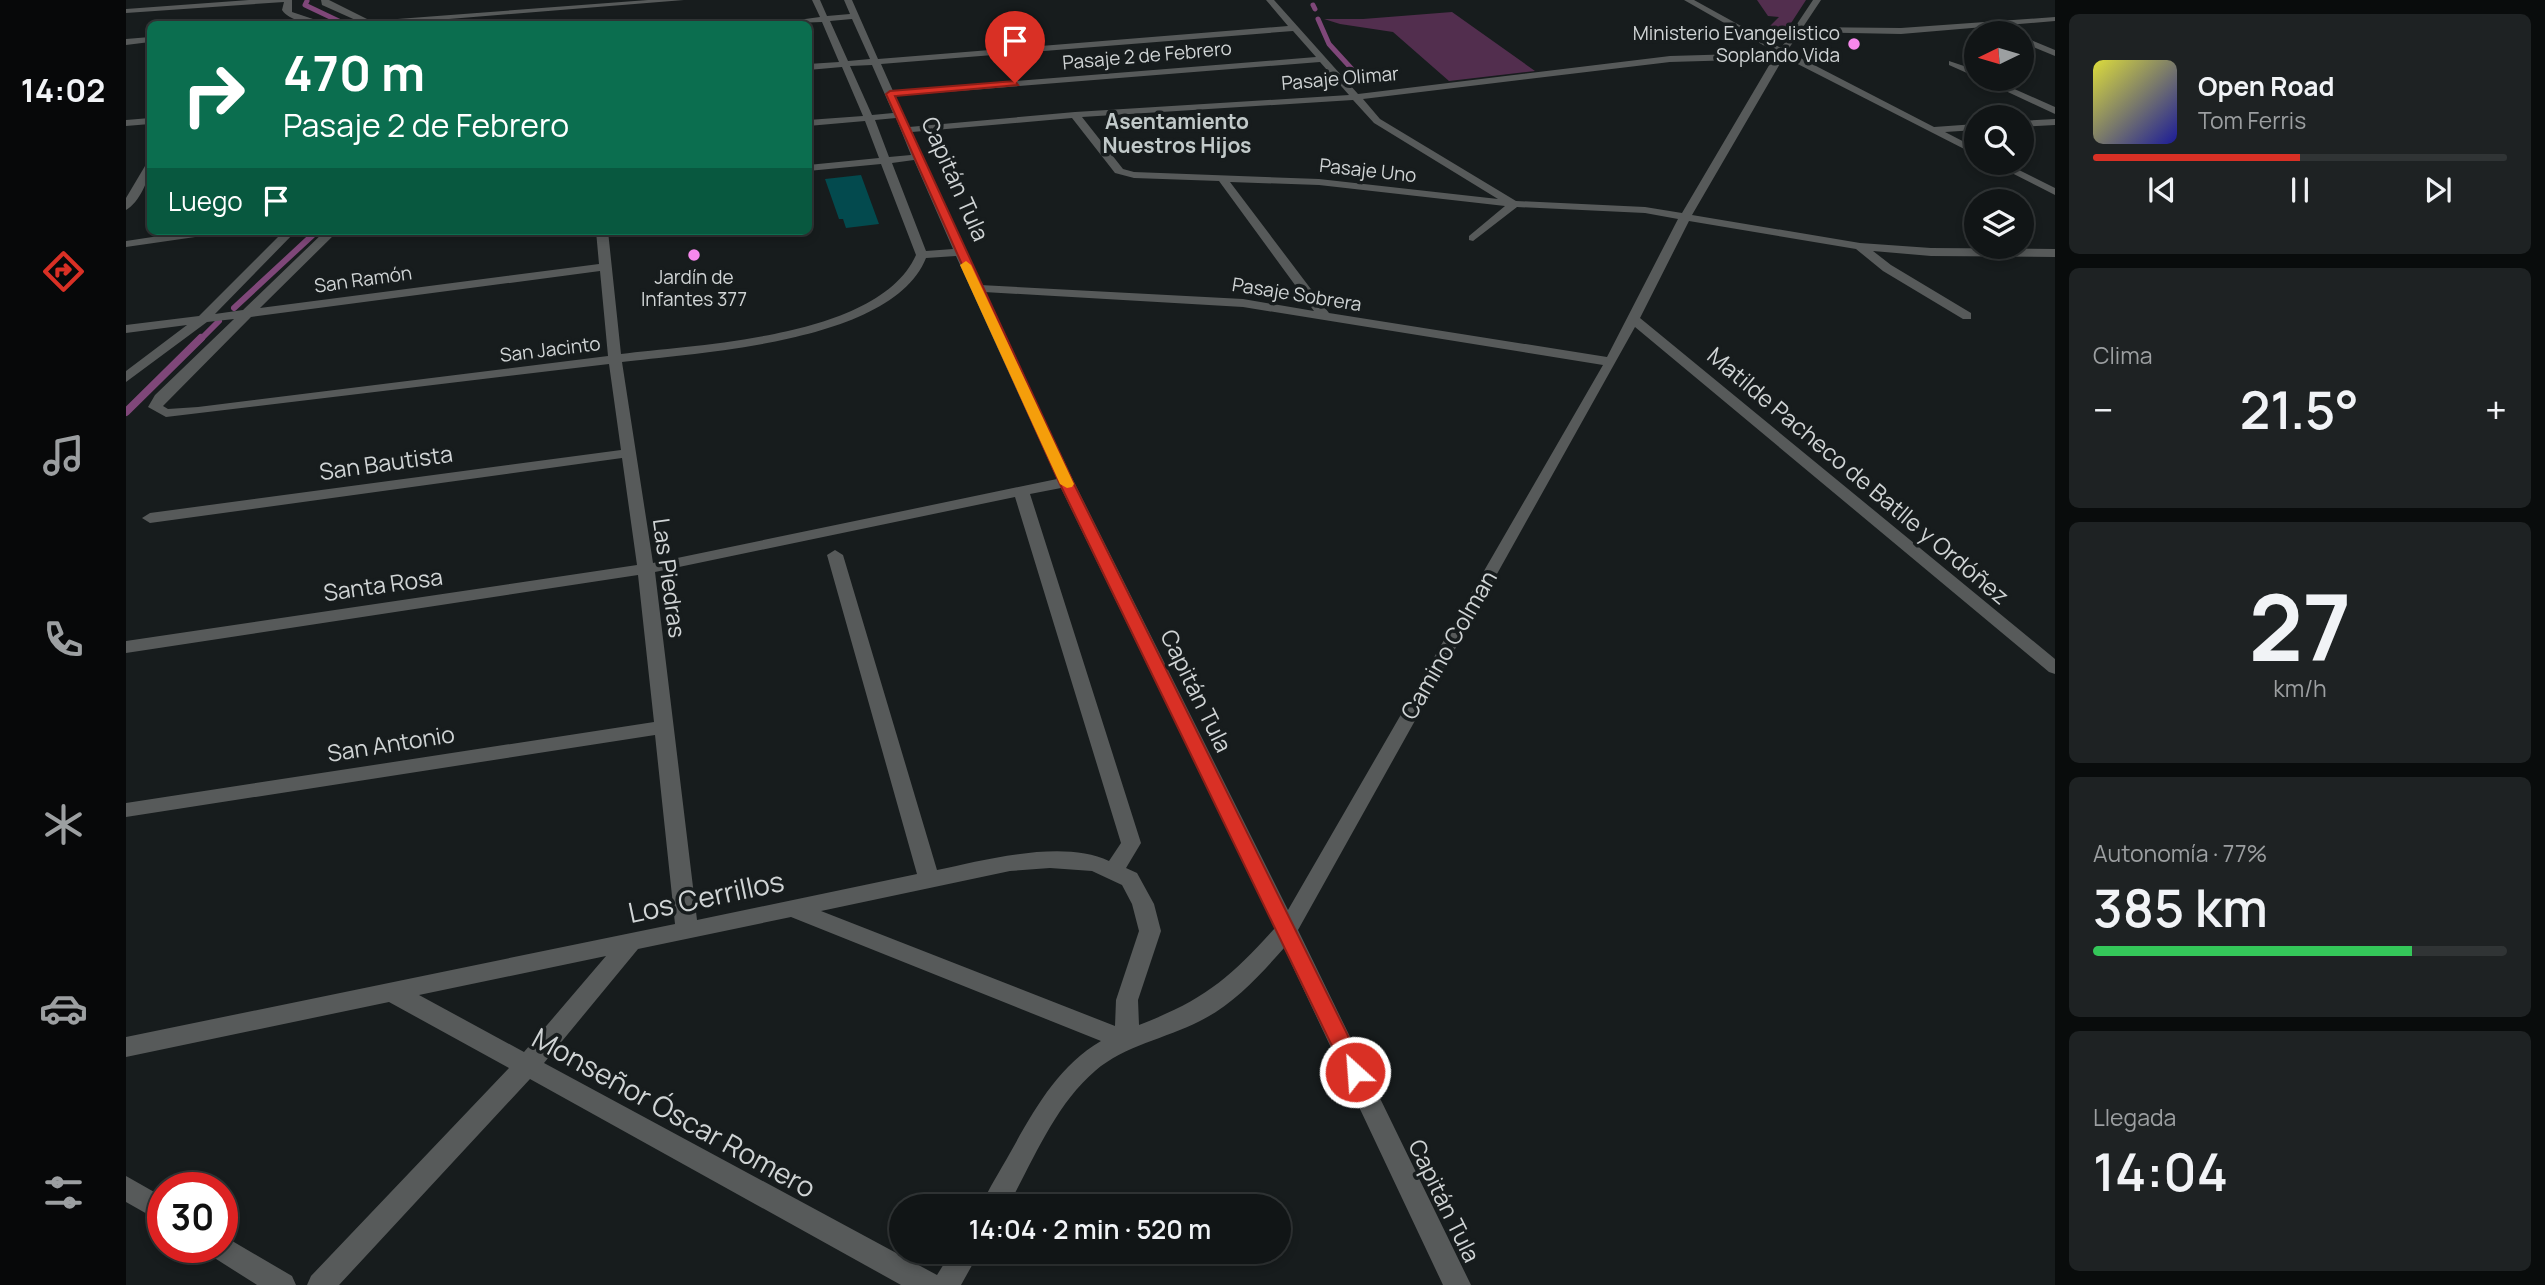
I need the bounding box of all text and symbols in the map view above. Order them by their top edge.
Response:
pin [985,11,1045,83]
place label: Ministerio Evangelistico Soplando Vida [1633,20,1840,68]
north arrow [1964,21,2034,91]
map controls [1964,21,2034,259]
icon: arrive [996,22,1034,60]
street label: Pasaje 2 de Febrero [1061,35,1233,75]
marker: Ministerio Evangelistico Soplando Vida [1846,36,1862,52]
text: 470 m [283,39,425,106]
icon: right [168,49,259,140]
street label: Pasaje Olimar [1280,60,1400,96]
text: 14:02 [21,68,105,112]
text: Open Road [2198,68,2334,104]
text: Pasaje 2 de Febrero [283,103,569,147]
text: Tom Ferris [2198,104,2306,136]
button: search [1964,105,2034,175]
district label: Asentamiento Nuestros Hijos [1103,107,1251,159]
street label: Capitán Tula [914,111,998,246]
street label: Pasaje Uno [1318,152,1418,188]
icon: previous [2143,171,2181,209]
icon: pause [2281,171,2319,209]
icon: next [2419,171,2457,209]
icon: arrive [257,182,295,220]
text: Luego [168,183,243,219]
button: layers [1964,189,2034,259]
icon: directions [39,247,88,296]
marker: Jardín de Infantes 377 [686,247,702,263]
street label: San Ramón [312,259,414,299]
place label: Jardín de Infantes 377 [641,264,747,312]
street label: Pasaje Sobrera [1230,271,1364,317]
street label: San Jacinto [498,330,602,368]
street label: Matilde Pacheco de Batlle y Ordóñez [1701,339,2016,611]
text: Clima [2093,339,2152,371]
text: 21.5° [2240,374,2359,445]
text: − [2093,383,2114,435]
text: + [2485,383,2507,435]
icon: music [39,431,88,480]
street label: San Bautista [317,437,455,487]
street label: Las Piedras [646,516,694,640]
street label: Santa Rosa [321,560,445,608]
street label: Camino Colman [1392,564,1504,725]
text: 27 [2249,564,2351,688]
icon: phone [39,615,88,664]
street label: Capitán Tula [1153,624,1240,757]
text: km/h [2273,672,2327,704]
street label: San Antonio [325,717,457,769]
icon: climate [39,800,88,849]
text: Autonomía · 77% [2093,837,2267,869]
street label: Los Cerrillos [624,861,787,931]
text: 385 km [2093,872,2268,943]
icon: car [39,984,88,1033]
street label: Monseñor Óscar Romero [526,1018,823,1206]
position arrow [1318,1035,1392,1109]
text: Llegada [2093,1101,2176,1133]
street label: Capitán Tula [1401,1134,1488,1267]
text: 14:04 [2093,1136,2228,1207]
icon: filters [39,1168,88,1217]
speed limit sign: 30 [147,1172,238,1263]
text: 14:04 · 2 min · 520 m [969,1211,1211,1247]

